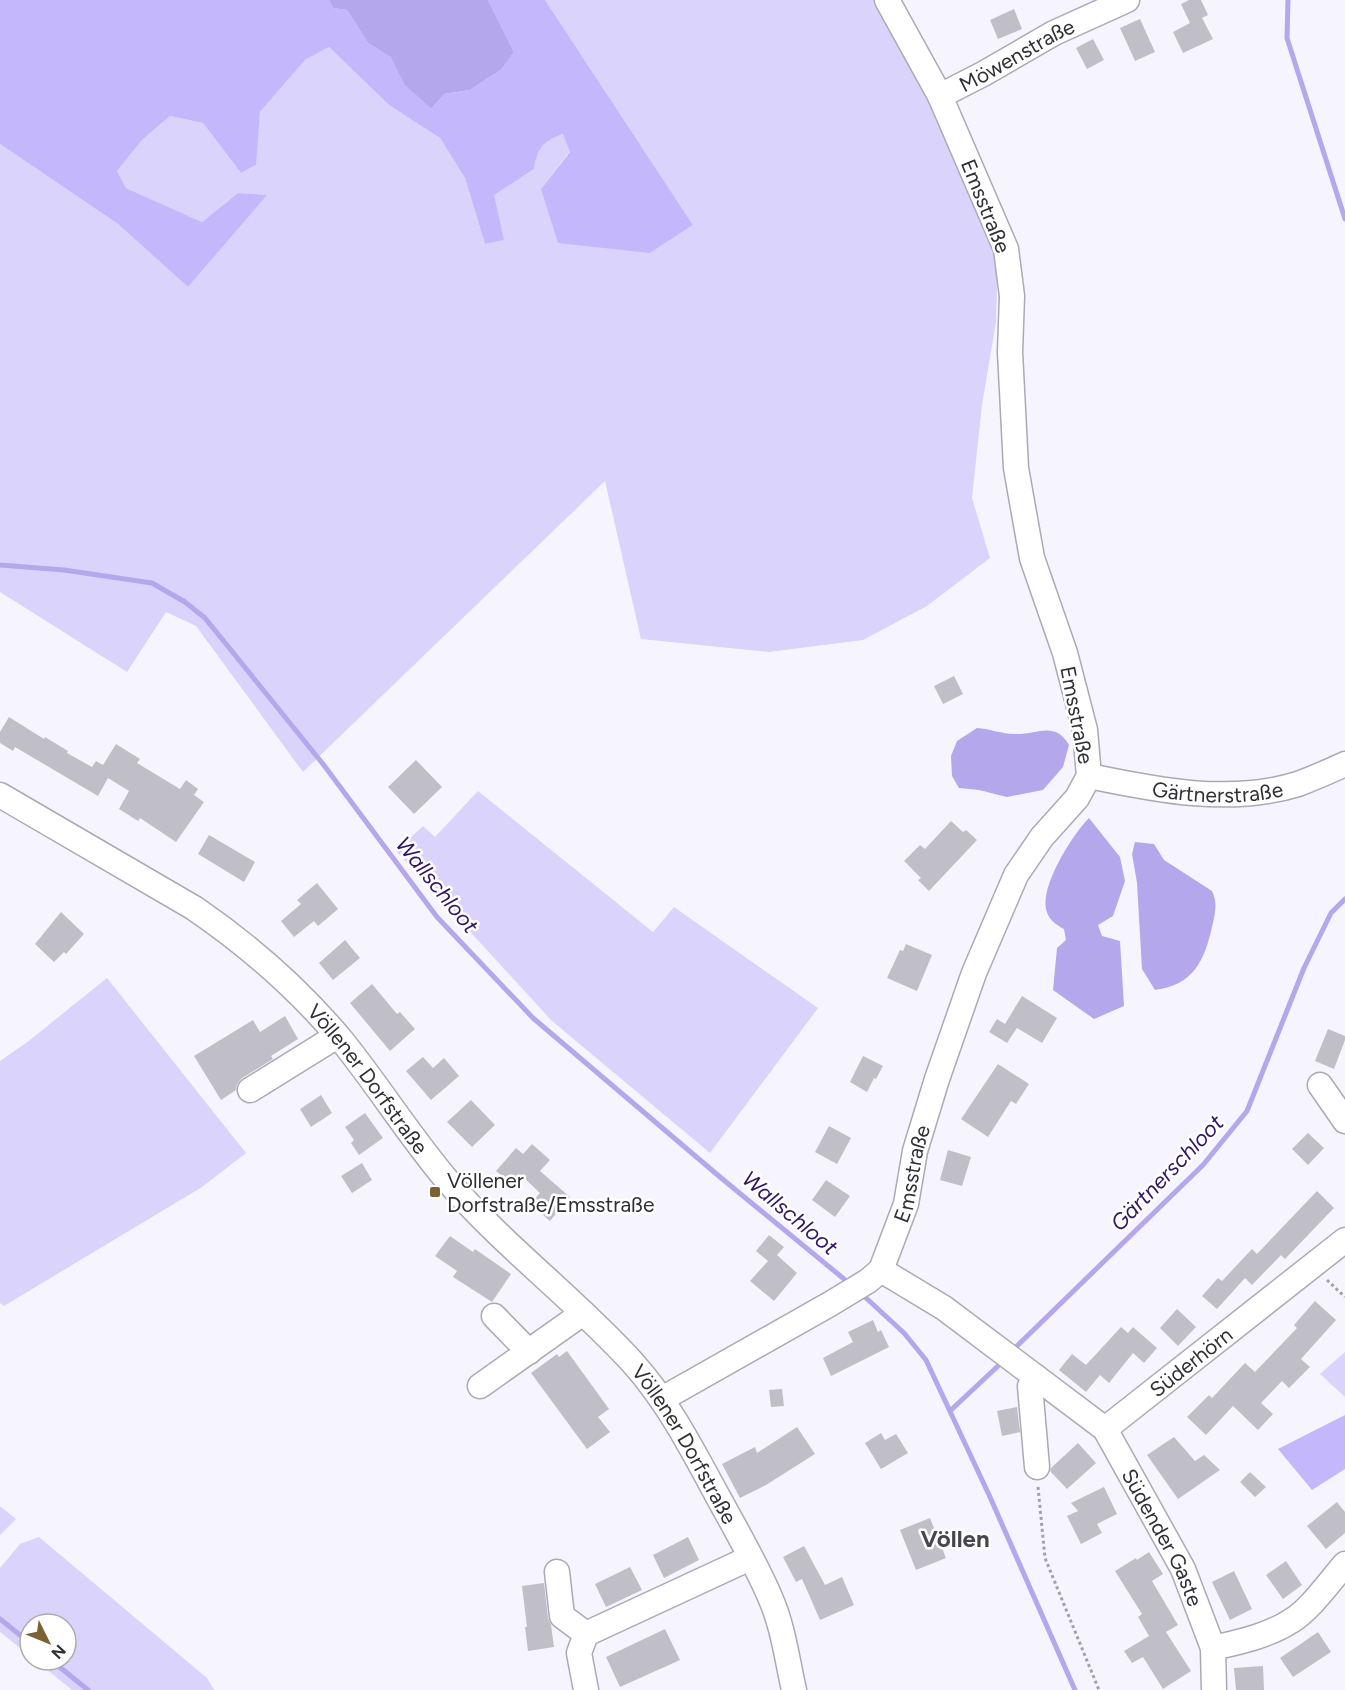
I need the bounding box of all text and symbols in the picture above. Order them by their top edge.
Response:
street label: Möwenstraße [955,13,1078,97]
street label: Emsstraße [956,155,1016,257]
street label: Emsstraße [1055,664,1099,766]
street label: Gärtnerstraße [1151,776,1285,807]
water label: Wallschloot [390,831,484,939]
street label: Völlener Dorfstraße [303,998,434,1159]
water label: Gärtnerschloot [1105,1109,1229,1237]
street label: Emsstraße [888,1122,935,1226]
water label: Wallschloot [737,1165,844,1261]
place label: Völlener Dorfstraße/Emsstraße [447,1168,654,1217]
marker: Völlener Dorfstraße/Emsstraße [428,1185,442,1199]
street label: Süderhörn [1144,1321,1237,1402]
street label: Völlener Dorfstraße [627,1359,743,1528]
street label: Südender Gaste [1117,1464,1208,1610]
district label: Völlen [920,1524,990,1553]
north arrow [18,1612,78,1672]
text: N [47,1641,70,1663]

